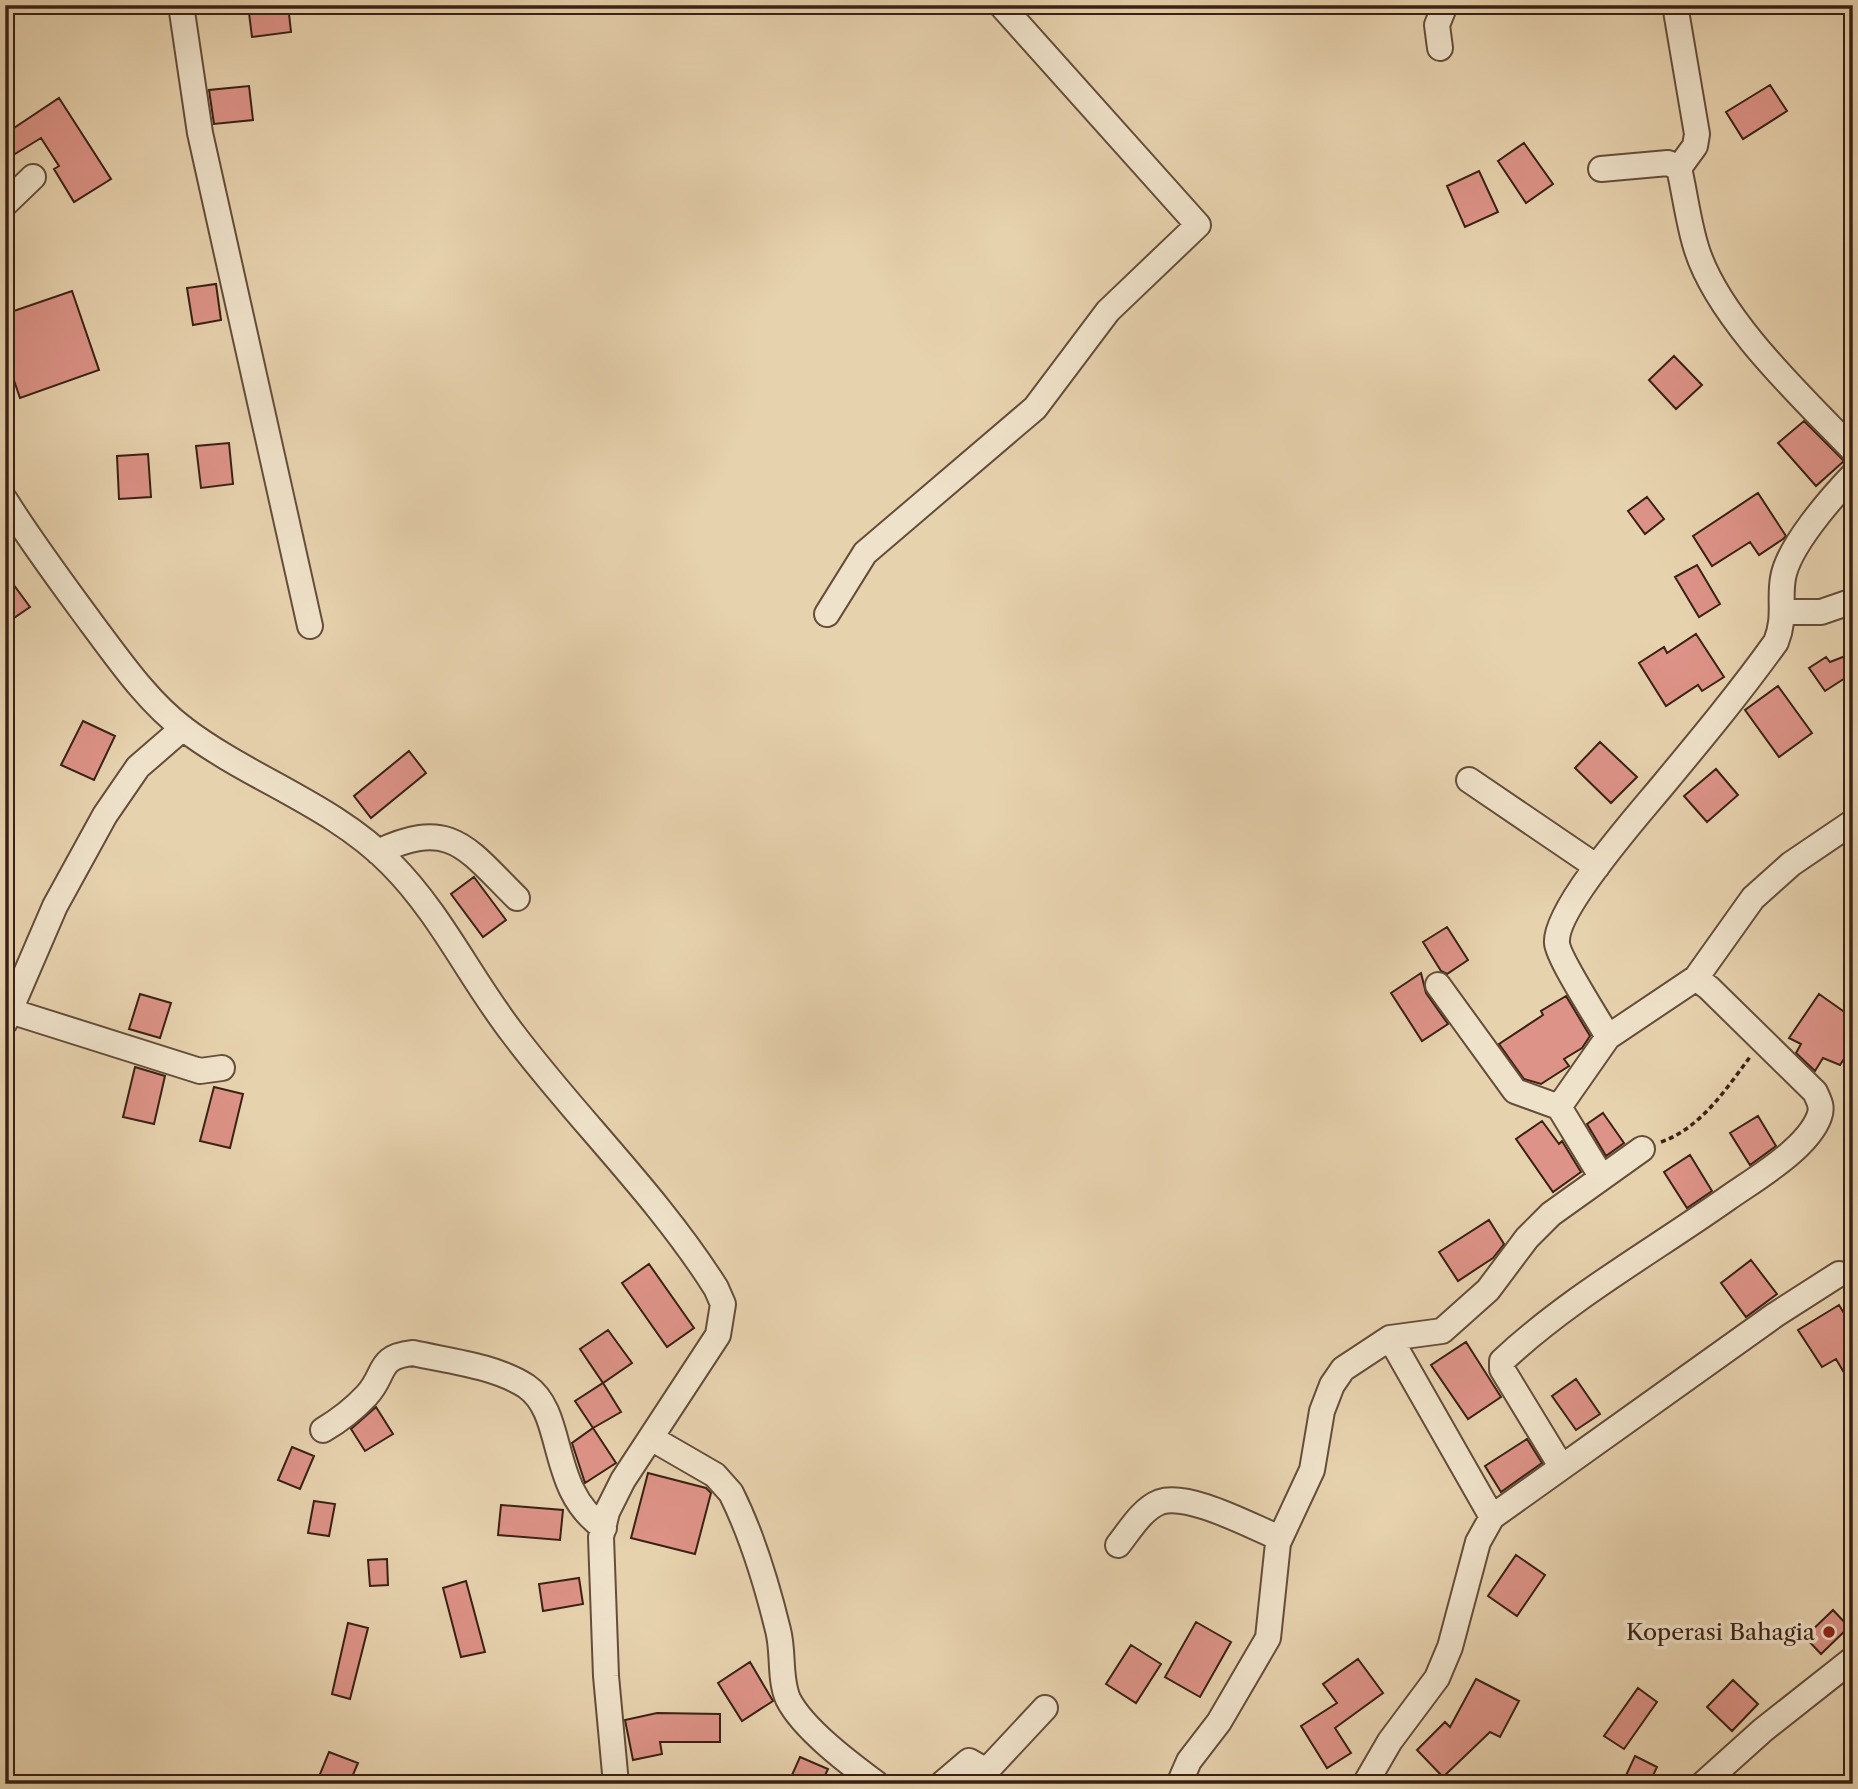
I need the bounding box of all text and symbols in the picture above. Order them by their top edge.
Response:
place label: Koperasi Bahagia [1626,1618,1816,1646]
marker: Koperasi Bahagia [1821,1624,1837,1640]

